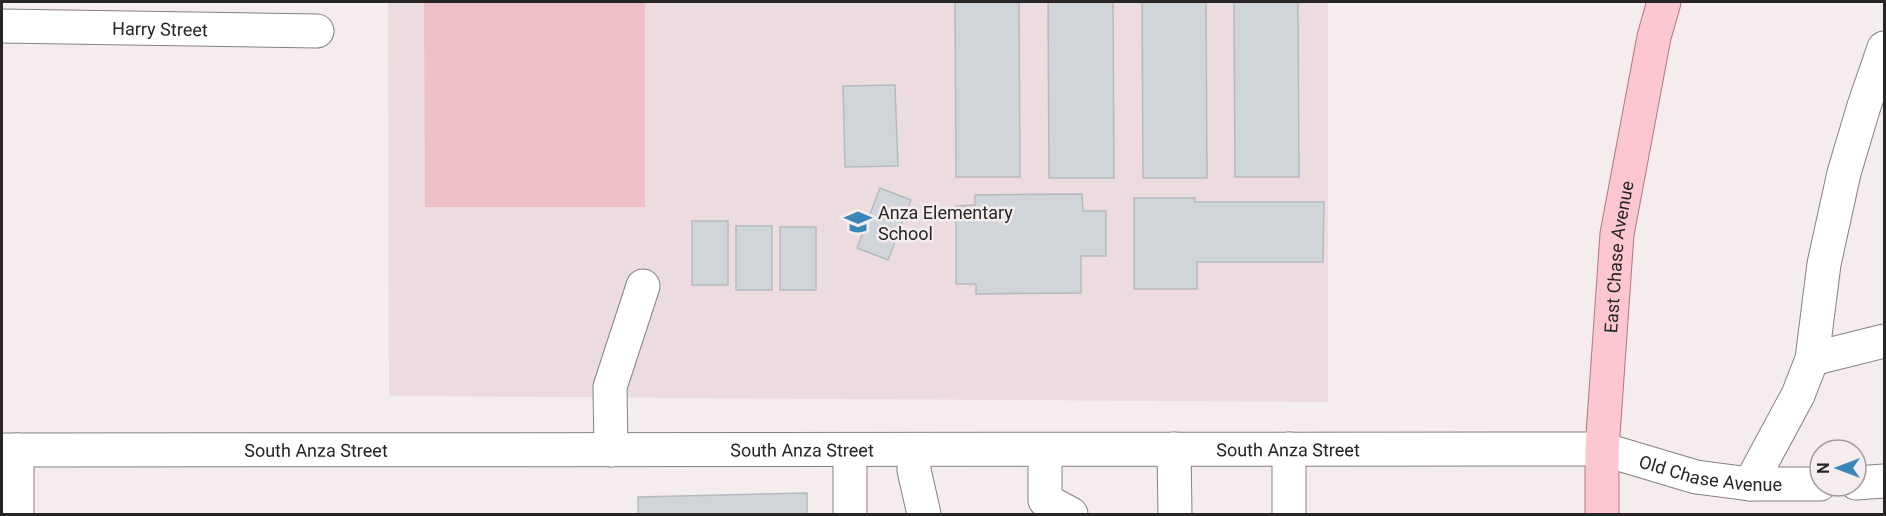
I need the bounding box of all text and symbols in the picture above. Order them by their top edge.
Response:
street label: Harry Street [112,17,208,40]
street label: East Chase Avenue [1600,179,1637,334]
place label: Anza Elementary School [878,202,1013,244]
school or university icon: Anza Elementary School [843,207,873,237]
north arrow [1808,438,1868,498]
street label: South Anza Street [244,439,388,460]
street label: South Anza Street [730,439,874,460]
street label: South Anza Street [1216,439,1360,460]
street label: Old Chase Avenue [1637,450,1782,495]
text: N [1814,462,1833,474]

